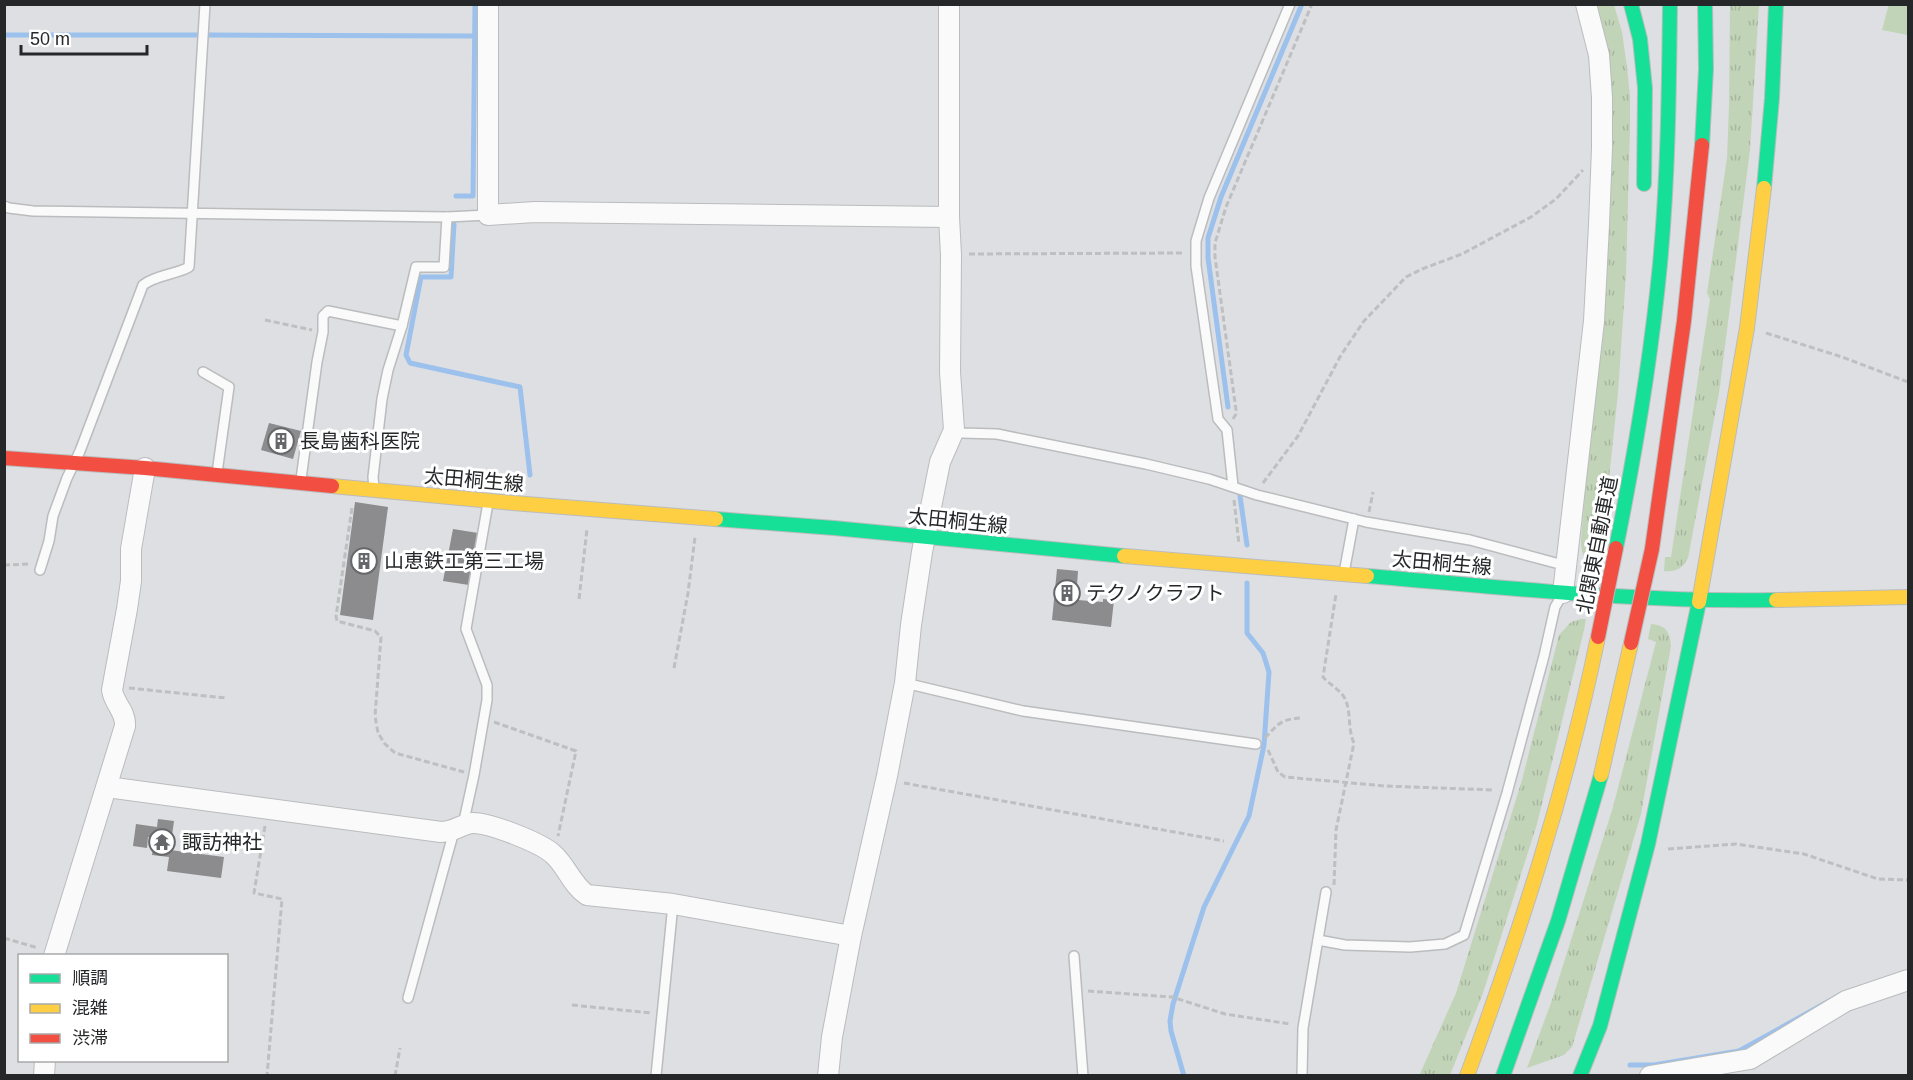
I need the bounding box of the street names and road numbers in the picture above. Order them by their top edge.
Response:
street label: 太田桐生線 [423,465,525,495]
street label: 北関東自動車道 [1573,474,1621,616]
street label: 太田桐生線 [907,505,1009,537]
street label: 太田桐生線 [1391,548,1493,578]

